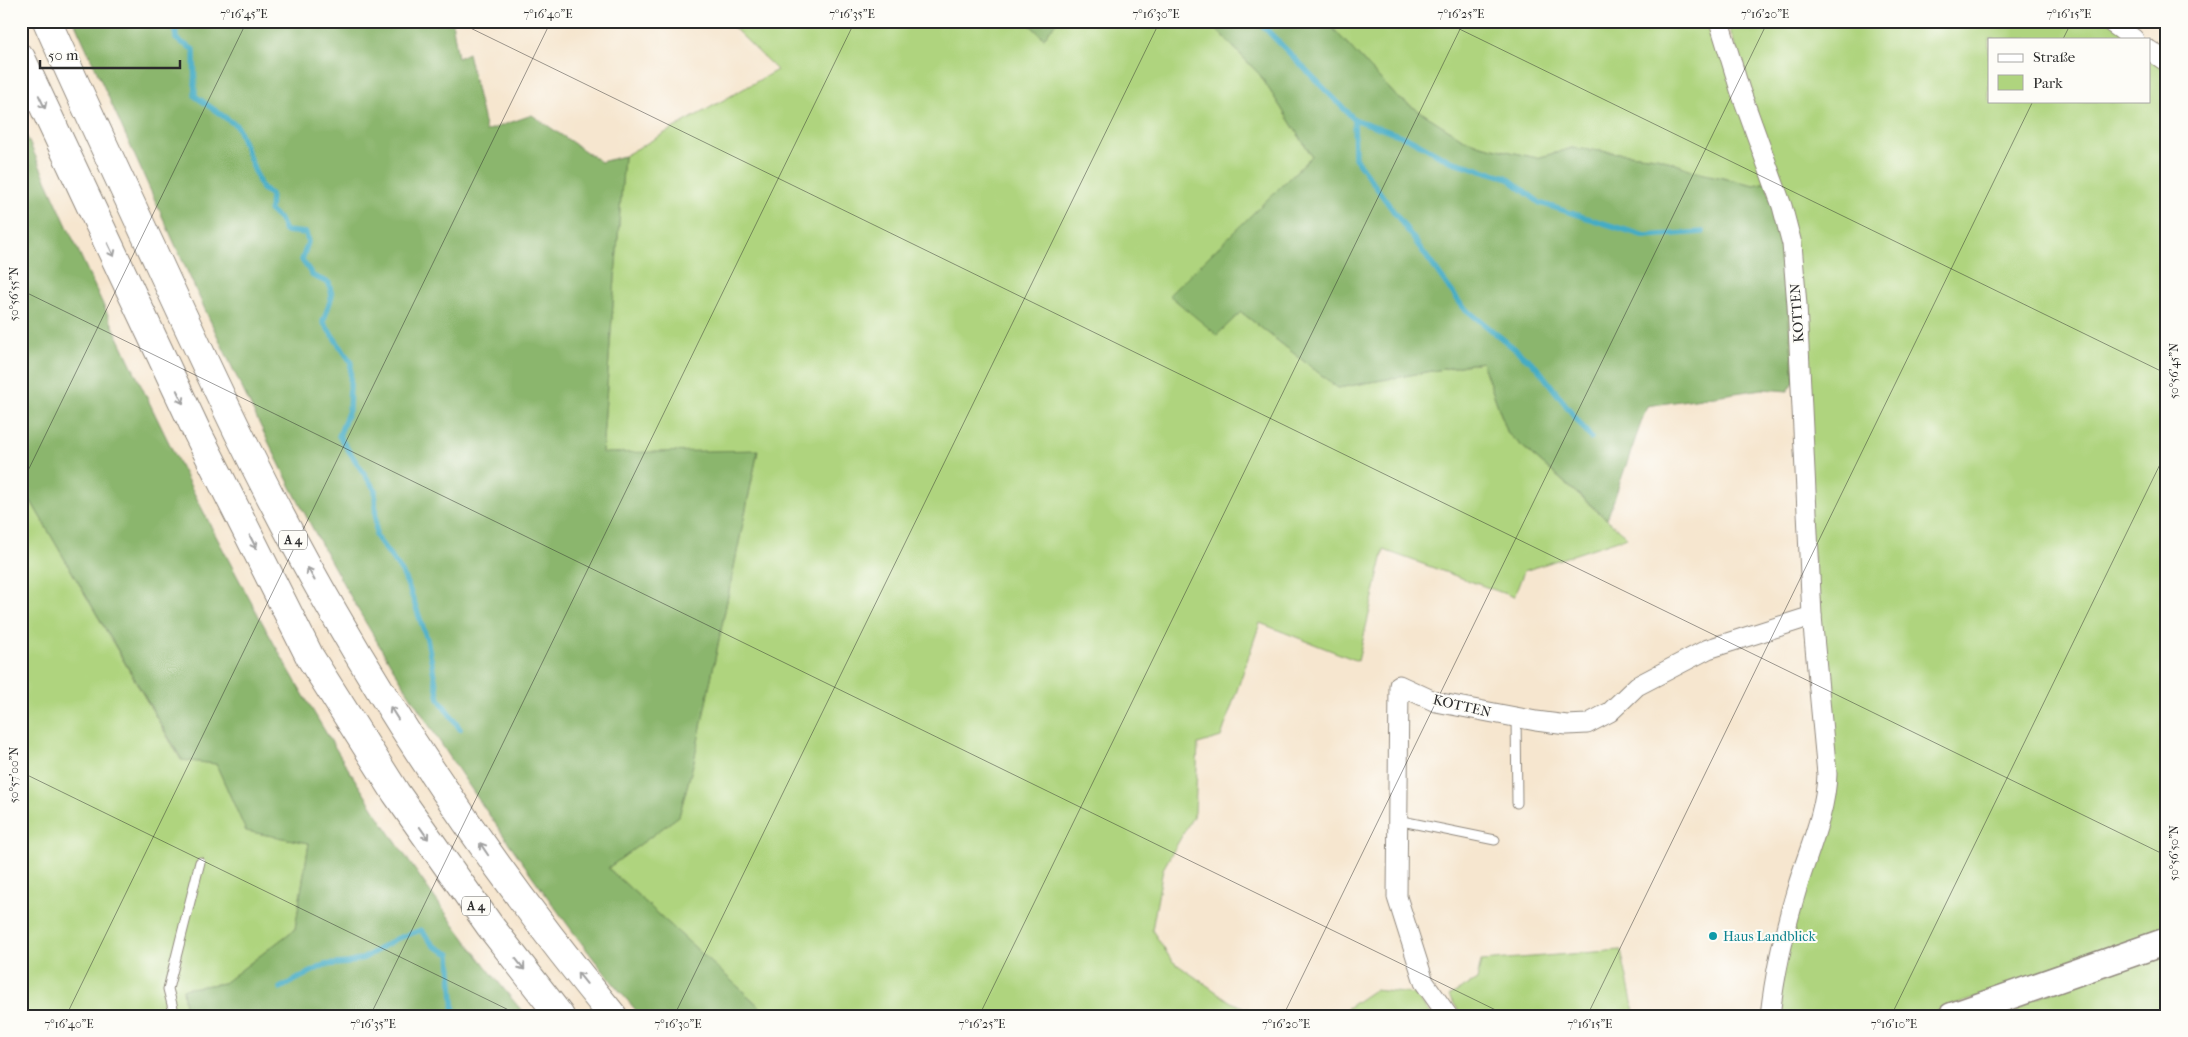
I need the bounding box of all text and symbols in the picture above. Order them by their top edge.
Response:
text: 7°16'45"E [220,7,268,21]
text: 7°16'40"E [523,7,573,21]
text: 7°16'35"E [829,7,875,21]
text: 7°16'30"E [1133,7,1180,21]
text: 7°16'25"E [1438,7,1484,21]
text: 7°16'20"E [1741,7,1789,21]
text: 7°16'15"E [2047,7,2091,21]
scale bar [40,38,180,70]
legend [1988,38,2150,102]
text: 50 m [48,46,79,64]
text: Straße [2033,48,2076,66]
text: Park [2033,74,2063,92]
one-way arrow [37,95,47,110]
one-way arrow [106,242,116,257]
text: 50°56'55"N [7,267,21,321]
street label: KOTTEN [1786,283,1808,343]
text: 50°56'45"N [2167,343,2181,399]
one-way arrow [176,389,186,404]
road number: A 4 [279,530,307,550]
one-way arrow [248,534,258,549]
one-way arrow [306,567,316,581]
street label: KOTTEN [1431,691,1493,721]
one-way arrow [389,707,399,721]
text: 50°57'00"N [7,747,21,803]
text: 50°56'50"N [2167,825,2181,881]
one-way arrow [419,826,429,840]
one-way arrow [479,842,489,856]
road number: A 4 [462,896,490,916]
place label: Haus Landblick [1723,928,1816,945]
marker: Haus Landblick [1707,930,1719,942]
one-way arrow [515,957,526,970]
one-way arrow [577,972,588,985]
text: 7°16'40"E [44,1017,94,1031]
text: 7°16'35"E [350,1017,396,1031]
text: 7°16'30"E [655,1017,702,1031]
text: 7°16'25"E [959,1017,1005,1031]
text: 7°16'20"E [1262,1017,1310,1031]
text: 7°16'15"E [1568,1017,1612,1031]
text: 7°16'10"E [1871,1017,1917,1031]

